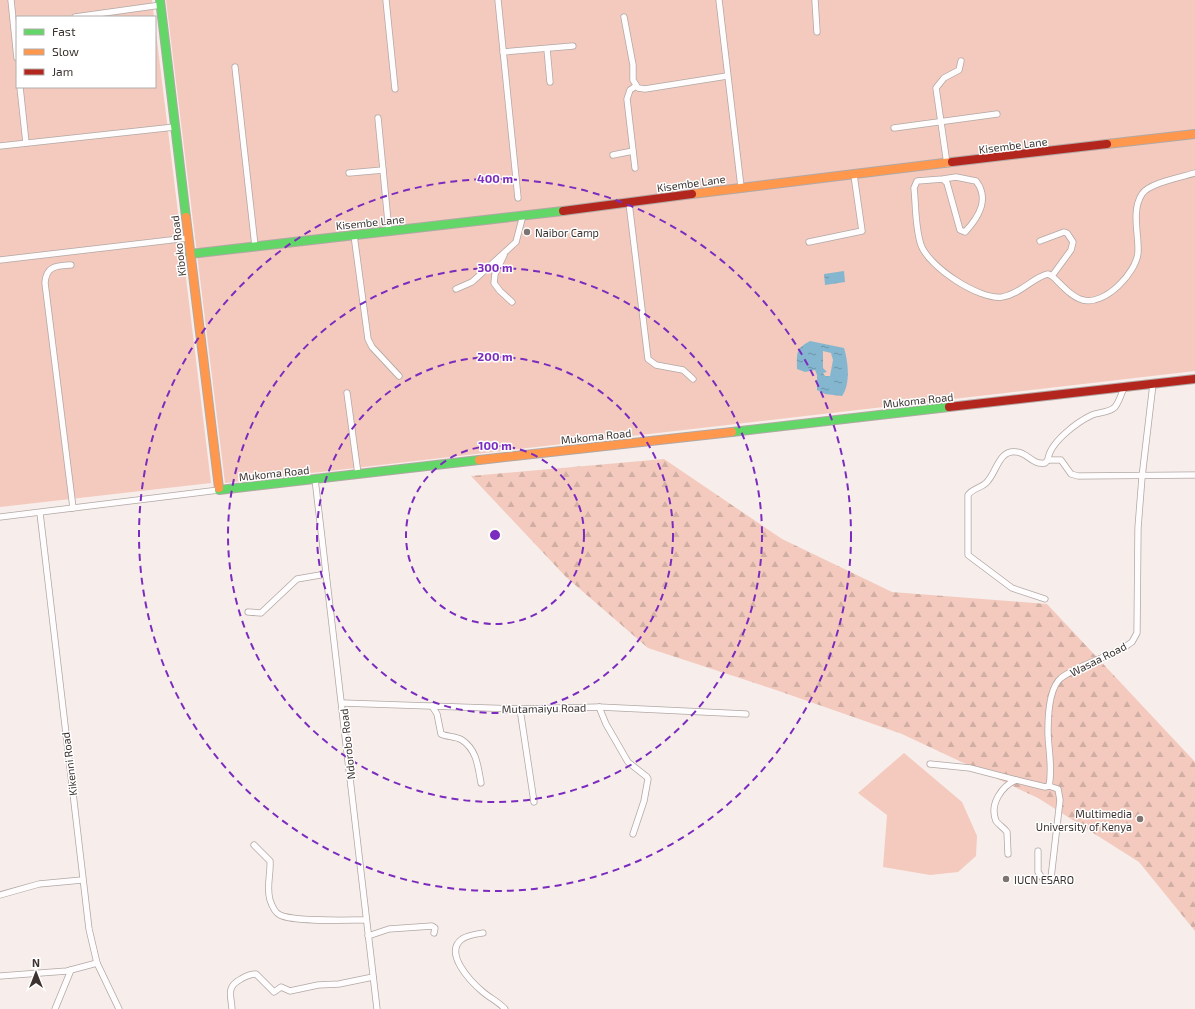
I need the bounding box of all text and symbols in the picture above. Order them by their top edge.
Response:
legend [16,16,156,88]
text: Fast [52,24,76,38]
text: Slow [52,44,79,58]
text: Jam [52,64,73,78]
street label: Kisembe Lane [978,134,1048,156]
text: 400 m [477,171,513,185]
street label: Kisembe Lane [656,172,726,194]
street label: Kisembe Lane [335,212,405,232]
street label: Kiboko Road [168,215,188,277]
place label: Naibor Camp [535,226,599,239]
marker: Naibor Camp [522,227,532,237]
text: 300 m [477,260,513,274]
text: 200 m [477,349,513,363]
street label: Mukoma Road [882,390,954,410]
street label: Mukoma Road [560,426,632,446]
text: 100 m [478,438,512,452]
street label: Mukoma Road [238,463,310,483]
centre of rings [488,528,502,542]
street label: Wasaa Road [1068,639,1128,679]
street label: Mutamaiyu Road [502,701,586,715]
street label: Ndorobo Road [337,708,357,780]
street label: Kikenni Road [59,732,79,796]
place label: Multimedia University of Kenya [1036,807,1132,833]
marker: Multimedia University of Kenya [1135,814,1145,824]
place label: IUCN ESARO [1014,873,1074,886]
marker: IUCN ESARO [1001,874,1011,884]
north arrow [16,953,56,993]
text: N [32,956,40,969]

